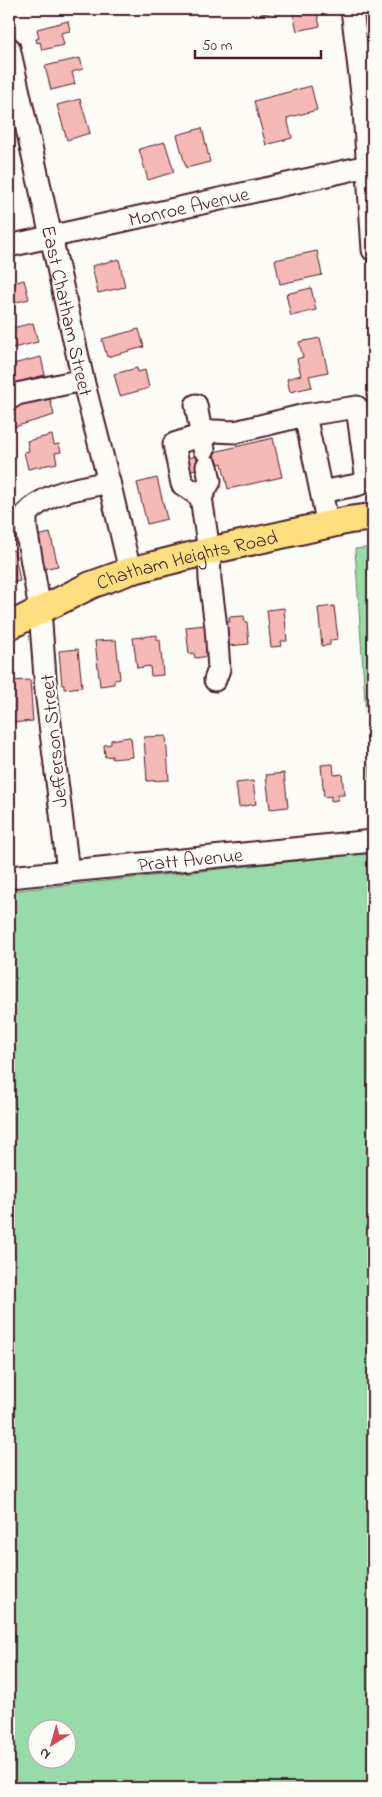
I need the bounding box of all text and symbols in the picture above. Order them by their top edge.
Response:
scale bar [195,28,321,60]
text: 50 m [202,35,233,57]
street label: Monroe Avenue [126,181,252,236]
street label: East Chatham Street [32,223,99,400]
street label: Chatham Heights Road [93,524,281,599]
street label: Jefferson Street [34,672,77,809]
street label: Pratt Avenue [136,842,244,881]
north arrow [28,1720,78,1770]
text: N [35,1742,55,1764]

